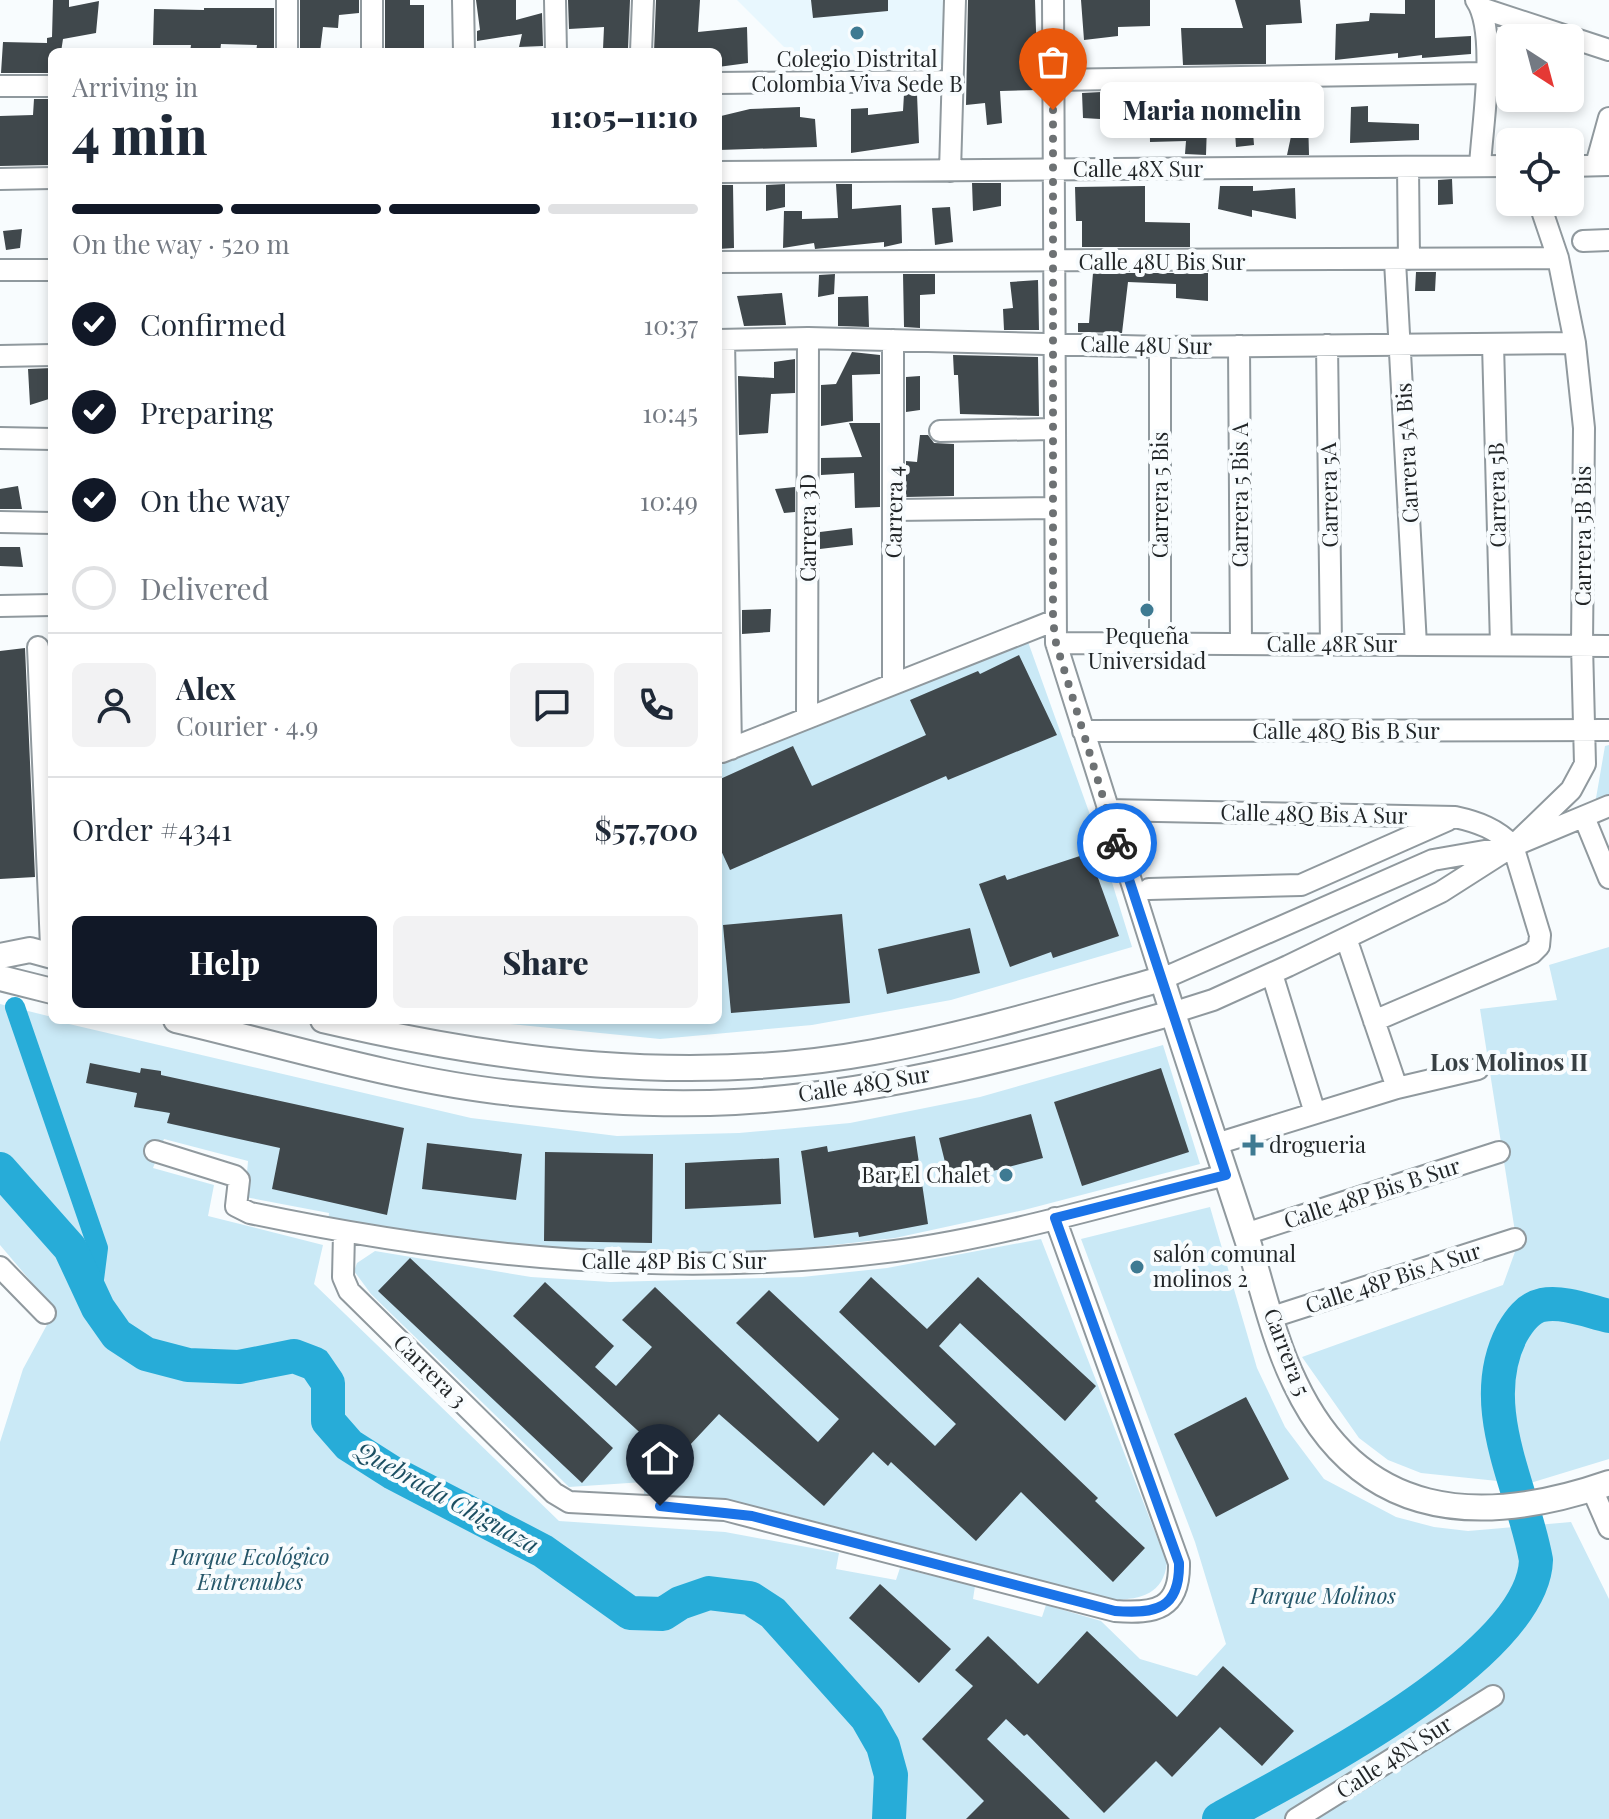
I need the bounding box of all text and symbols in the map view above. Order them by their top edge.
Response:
marker: Colegio Distrital Colombia Viva Sede B [848,24,866,42]
north arrow [1496,24,1584,112]
map controls [1496,24,1584,216]
pin [1019,28,1087,110]
icon: bag [1031,40,1075,84]
place label: Colegio Distrital Colombia Viva Sede B [751,43,963,98]
text: Arriving in [72,69,198,104]
callout: Maria nomelin [1101,82,1325,138]
text: Maria nomelin [1123,92,1301,127]
text: 11:05–11:10 [550,96,698,136]
text: 4 min [72,99,207,168]
button: locate [1496,128,1584,216]
street label: Calle 48X Sur [1073,153,1203,183]
text: On the way · 520 m [72,226,290,261]
street label: Calle 48U Bis Sur [1078,246,1246,276]
icon: check [72,302,116,346]
text: Confirmed [140,304,286,344]
text: 10:37 [644,307,698,342]
street label: Calle 48U Sur [1080,328,1212,360]
street label: Carrera 5A Bis [1387,382,1425,524]
icon: check [72,390,116,434]
text: Preparing [140,392,273,432]
text: 10:45 [642,395,698,430]
street label: Carrera 5 Bis A [1224,422,1254,568]
street label: Carrera 5 Bis [1144,432,1174,558]
street label: Carrera 5A [1312,442,1344,548]
street label: Carrera 5B [1480,442,1512,548]
street label: Carrera 4 [877,465,909,559]
street label: Carrera 5B Bis [1567,466,1597,606]
street label: Carrera 3D [792,474,822,582]
icon: check [72,478,116,522]
text: On the way [140,480,290,520]
text: 10:49 [640,483,698,518]
text: Delivered [140,568,269,608]
marker: Pequeña Universidad [1138,601,1156,619]
place label: Pequeña Universidad [1088,620,1206,675]
street label: Calle 48R Sur [1267,628,1398,658]
button: person [72,663,156,747]
button: chat [510,663,594,747]
button: phone [614,663,698,747]
text: Alex [176,668,236,708]
text: Courier · 4.9 [176,708,318,743]
street label: Calle 48Q Bis B Sur [1252,715,1440,745]
street label: Calle 48Q Bis A Sur [1220,796,1408,830]
courier [1077,803,1157,883]
text: Order #4341 [72,809,232,849]
text: $57,700 [595,809,698,849]
icon: bike [1095,821,1139,865]
button: Help [72,916,377,1008]
button: Share [393,916,698,1008]
district label: Los Molinos II [1430,1045,1588,1077]
street label: Calle 48Q Sur [796,1058,932,1108]
place label: drogueria [1269,1129,1366,1159]
marker: drogueria [1244,1136,1262,1154]
street label: Calle 48P Bis B Sur [1280,1149,1464,1235]
place label: Bar El Chalet [861,1159,991,1189]
marker: Bar El Chalet [997,1166,1015,1184]
street label: Calle 48P Bis A Sur [1301,1234,1485,1320]
place label: salón comunal molinos 2 [1153,1238,1296,1293]
street label: Calle 48P Bis C Sur [581,1245,767,1275]
marker: salón comunal molinos 2 [1128,1258,1146,1276]
street label: Carrera 5 [1258,1304,1318,1400]
street label: Carrera 3 [387,1327,474,1414]
pin [626,1424,694,1506]
water label: Quebrada Chiguaza [349,1432,545,1560]
icon: home [638,1436,682,1480]
park label: Parque Ecológico Entrenubes [169,1541,330,1596]
park label: Parque Molinos [1249,1580,1396,1610]
street label: Calle 48N Sur [1330,1707,1457,1805]

